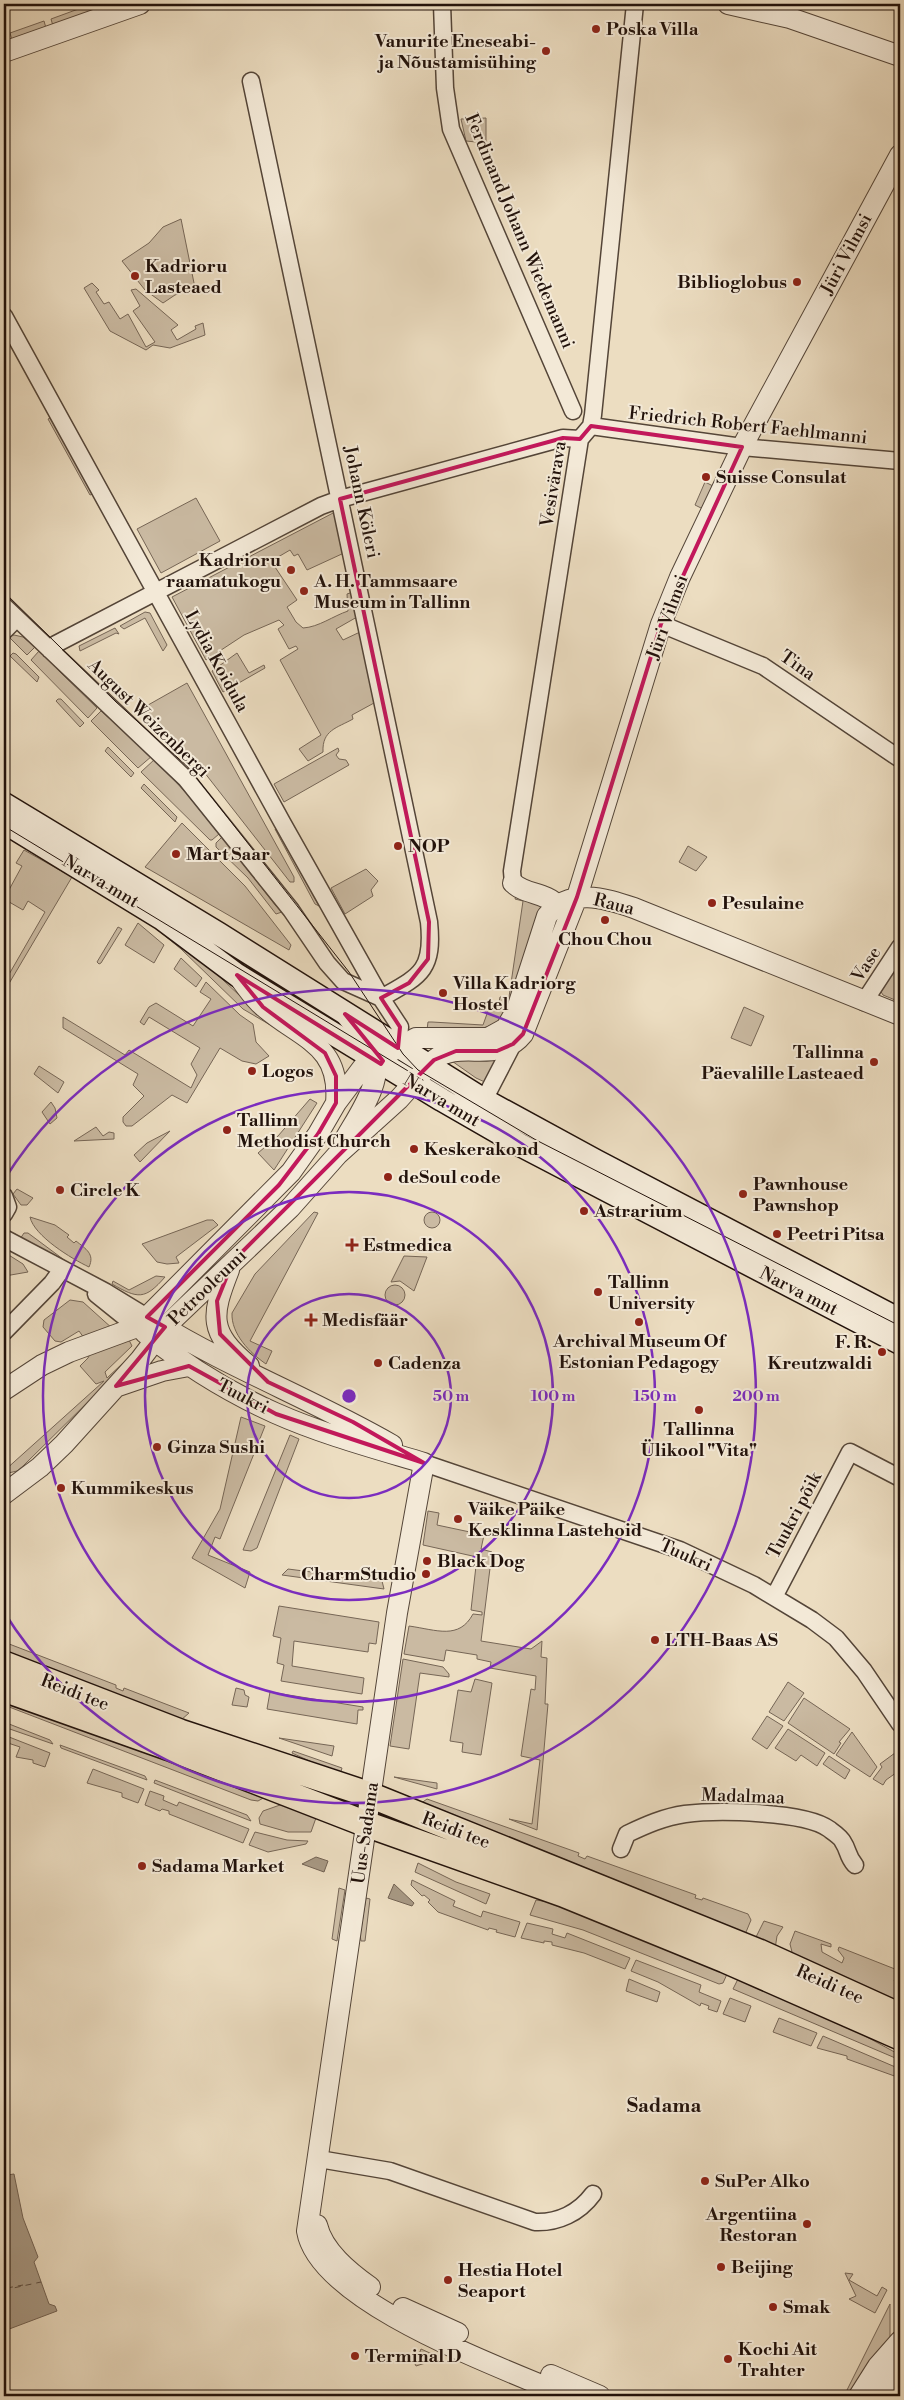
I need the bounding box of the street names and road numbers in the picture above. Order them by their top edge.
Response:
street label: Ferdinand Johann Wiedemanni [460,110,580,352]
street label: Jüri Vilmsi [815,210,877,300]
street label: Friedrich Robert Faehlmanni [627,402,868,449]
street label: Vesivärava [535,438,572,530]
street label: Johann Köleri [338,443,385,561]
street label: Jüri Vilmsi [641,572,693,664]
street label: Lydia Koidula [179,606,254,717]
street label: Tina [775,645,821,686]
street label: August Weizenbergi [82,653,215,783]
street label: Narva mnt [58,850,144,914]
street label: Raua [591,888,638,921]
street label: Vase [846,942,886,987]
street label: Narva mnt [399,1069,485,1133]
street label: Petrooleumi [163,1244,252,1331]
street label: Narva mnt [756,1262,843,1321]
street label: Tuukri [213,1374,273,1419]
street label: Tuukri põik [762,1467,828,1562]
street label: Tuukri [656,1534,716,1577]
street label: Reidi tee [37,1669,112,1716]
street label: Uus-Sadama [347,1780,384,1885]
street label: Madalmaa [701,1784,786,1809]
street label: Reidi tee [418,1807,493,1854]
street label: Reidi tee [792,1959,867,2010]

